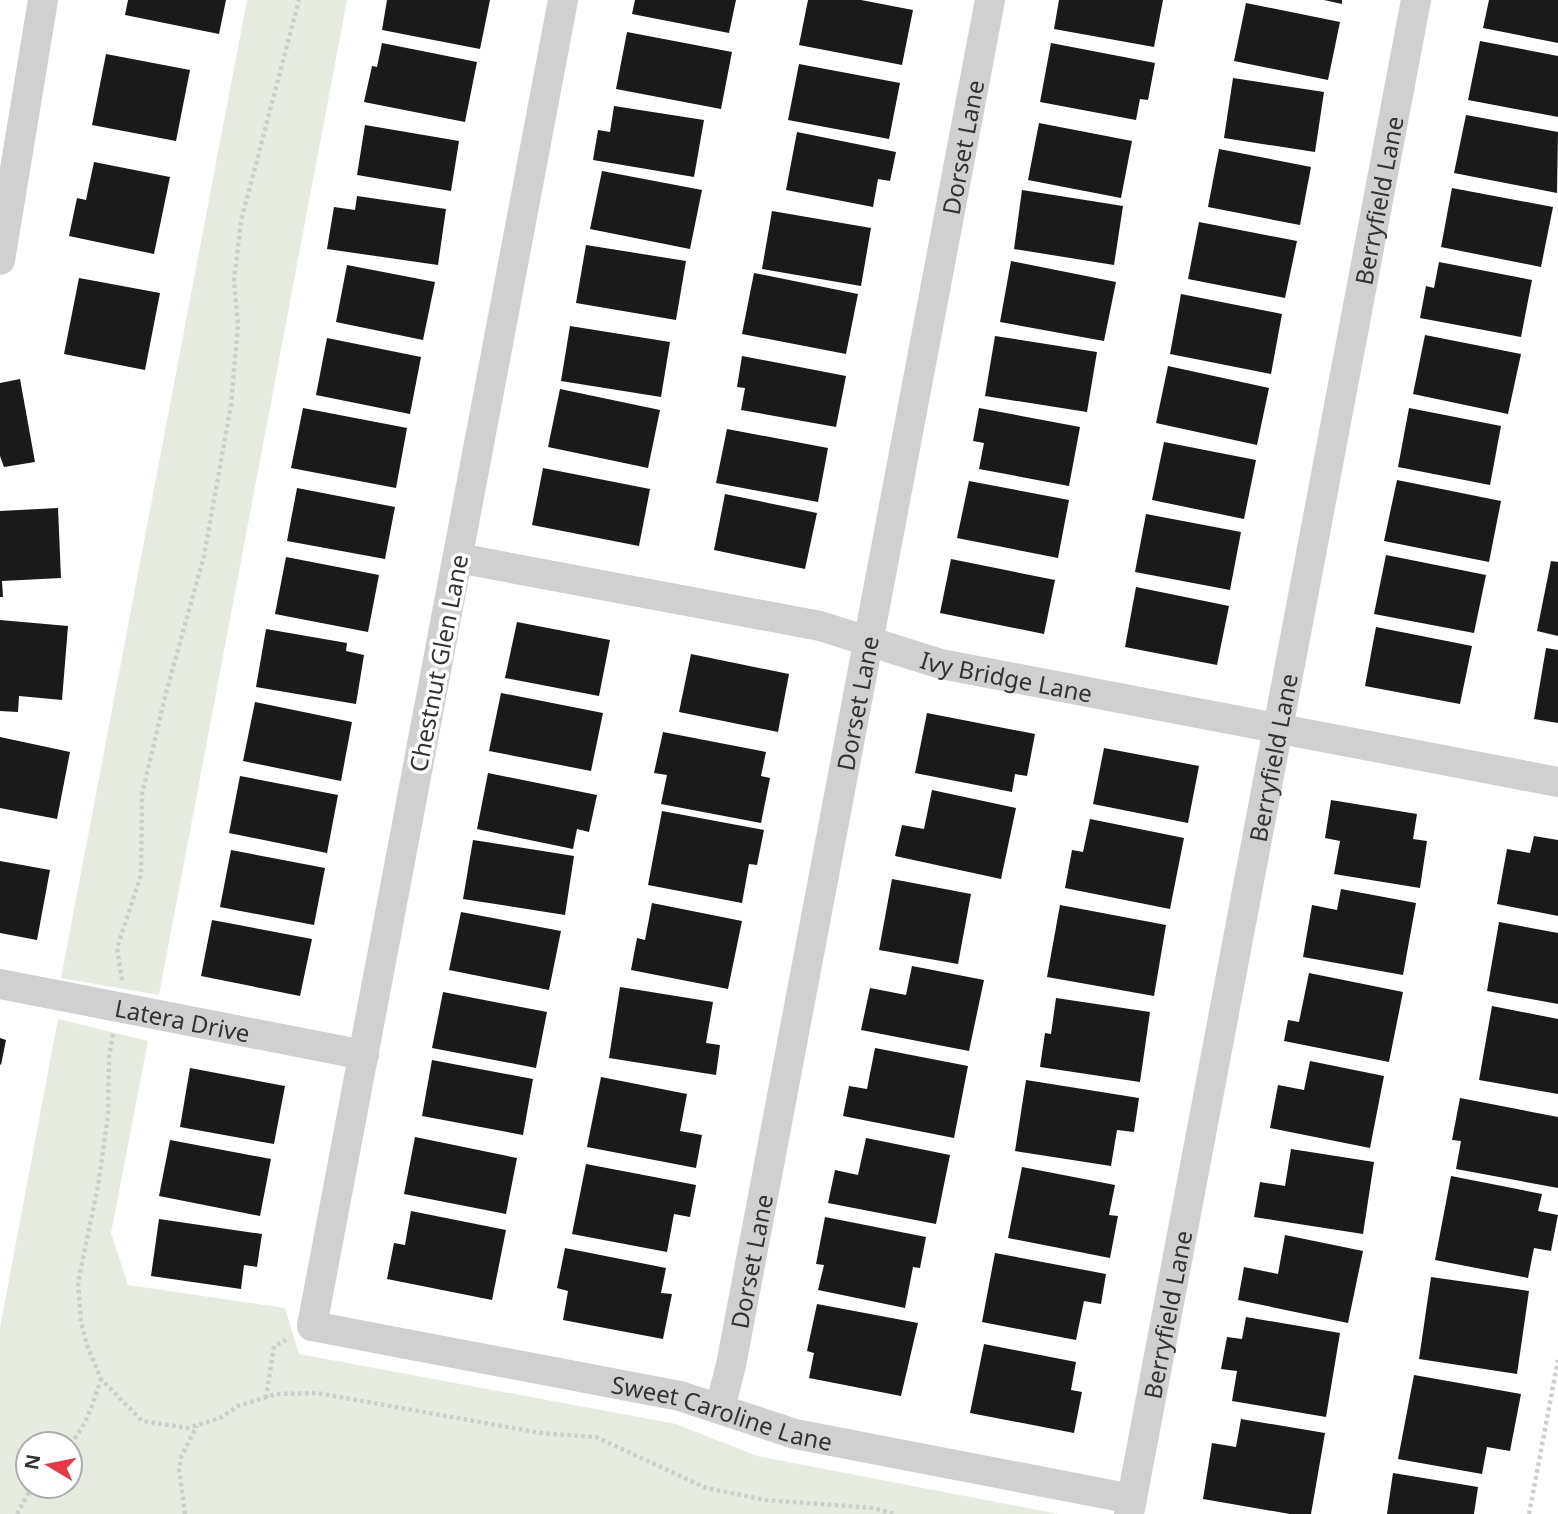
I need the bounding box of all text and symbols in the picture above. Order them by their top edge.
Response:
street label: Dorset Lane [933,77,991,217]
street label: Berryfield Lane [1346,113,1410,287]
street label: Chestnut Glen Lane [401,551,475,775]
street label: Dorset Lane [828,633,885,773]
street label: Ivy Bridge Lane [917,642,1095,709]
street label: Berryfield Lane [1240,670,1305,845]
street label: Latera Drive [112,990,253,1049]
street label: Dorset Lane [722,1191,780,1331]
street label: Berryfield Lane [1135,1228,1199,1402]
street label: Sweet Caroline Lane [609,1367,835,1457]
north arrow [14,1430,84,1500]
text: N [18,1452,46,1472]

